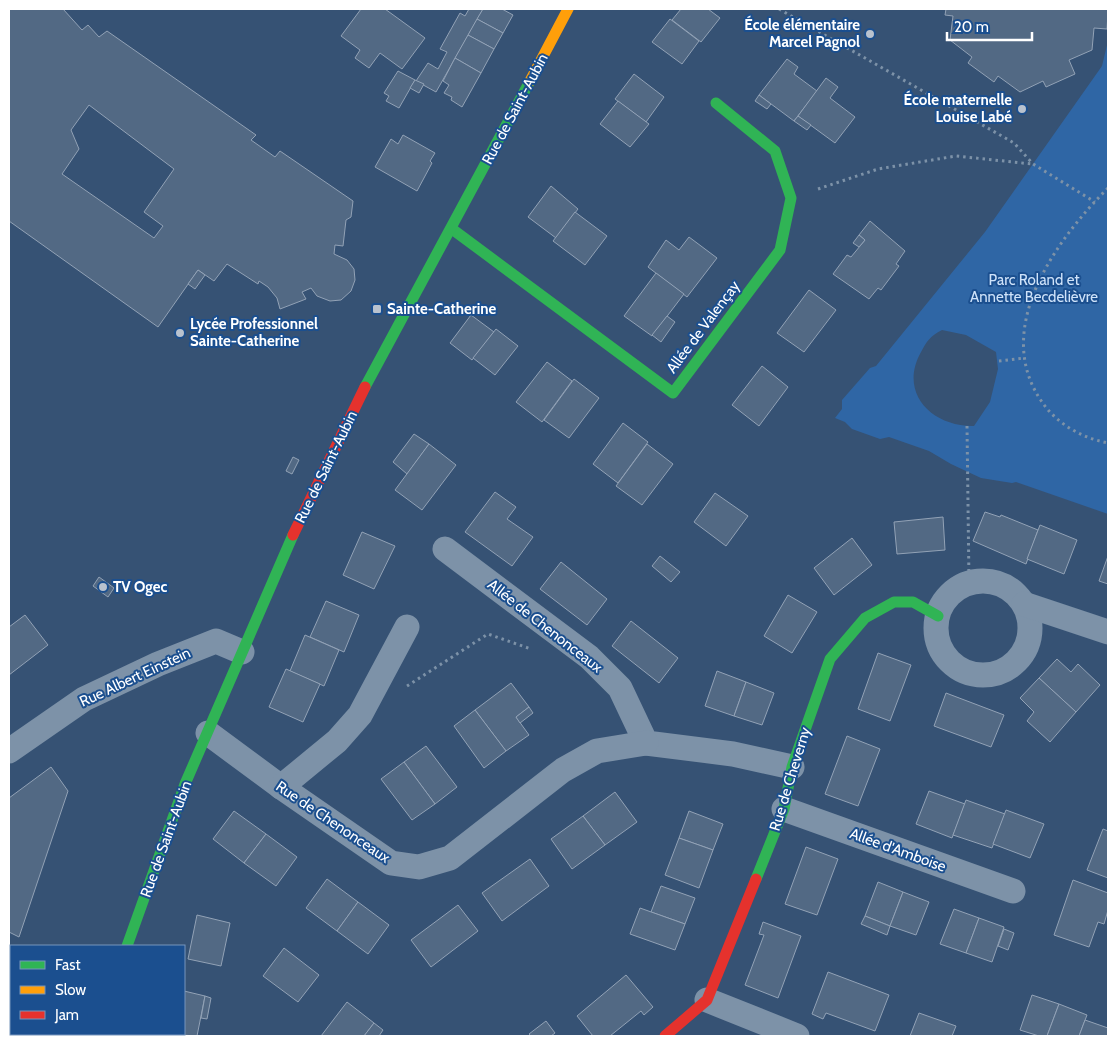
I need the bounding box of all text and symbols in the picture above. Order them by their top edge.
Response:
scale bar [947,10,1032,42]
place label: École élémentaire Marcel Pagnol [744,15,860,51]
text: 20 m [954,18,989,36]
marker: École élémentaire Marcel Pagnol [864,28,876,40]
street label: Rue de Saint-Aubin [478,51,552,167]
place label: École maternelle Louise Labé [904,90,1012,126]
marker: École maternelle Louise Labé [1016,103,1028,115]
park label: Parc Roland et Annette Becdelièvre [970,271,1098,306]
street label: Allée de Valençay [662,277,744,377]
place label: Sainte-Catherine [387,300,497,318]
marker: Sainte-Catherine [371,303,383,315]
place label: Lycée Professionnel Sainte-Catherine [190,315,318,350]
marker: Lycée Professionnel Sainte-Catherine [174,327,186,339]
street label: Rue de Saint-Aubin [291,408,361,526]
street label: Allée de Chenonceaux [484,576,606,676]
place label: TV Ogec [113,578,167,596]
marker: TV Ogec [97,581,109,593]
street label: Rue Albert Einstein [77,643,193,711]
street label: Rue de Cheverny [766,725,814,833]
street label: Rue de Chenonceaux [273,777,393,867]
street label: Rue de Saint-Aubin [137,778,195,900]
street label: Allée d'Amboise [847,824,949,876]
legend [10,945,185,1035]
text: Fast [55,956,80,974]
text: Slow [55,981,86,999]
text: Jam [54,1006,79,1024]

